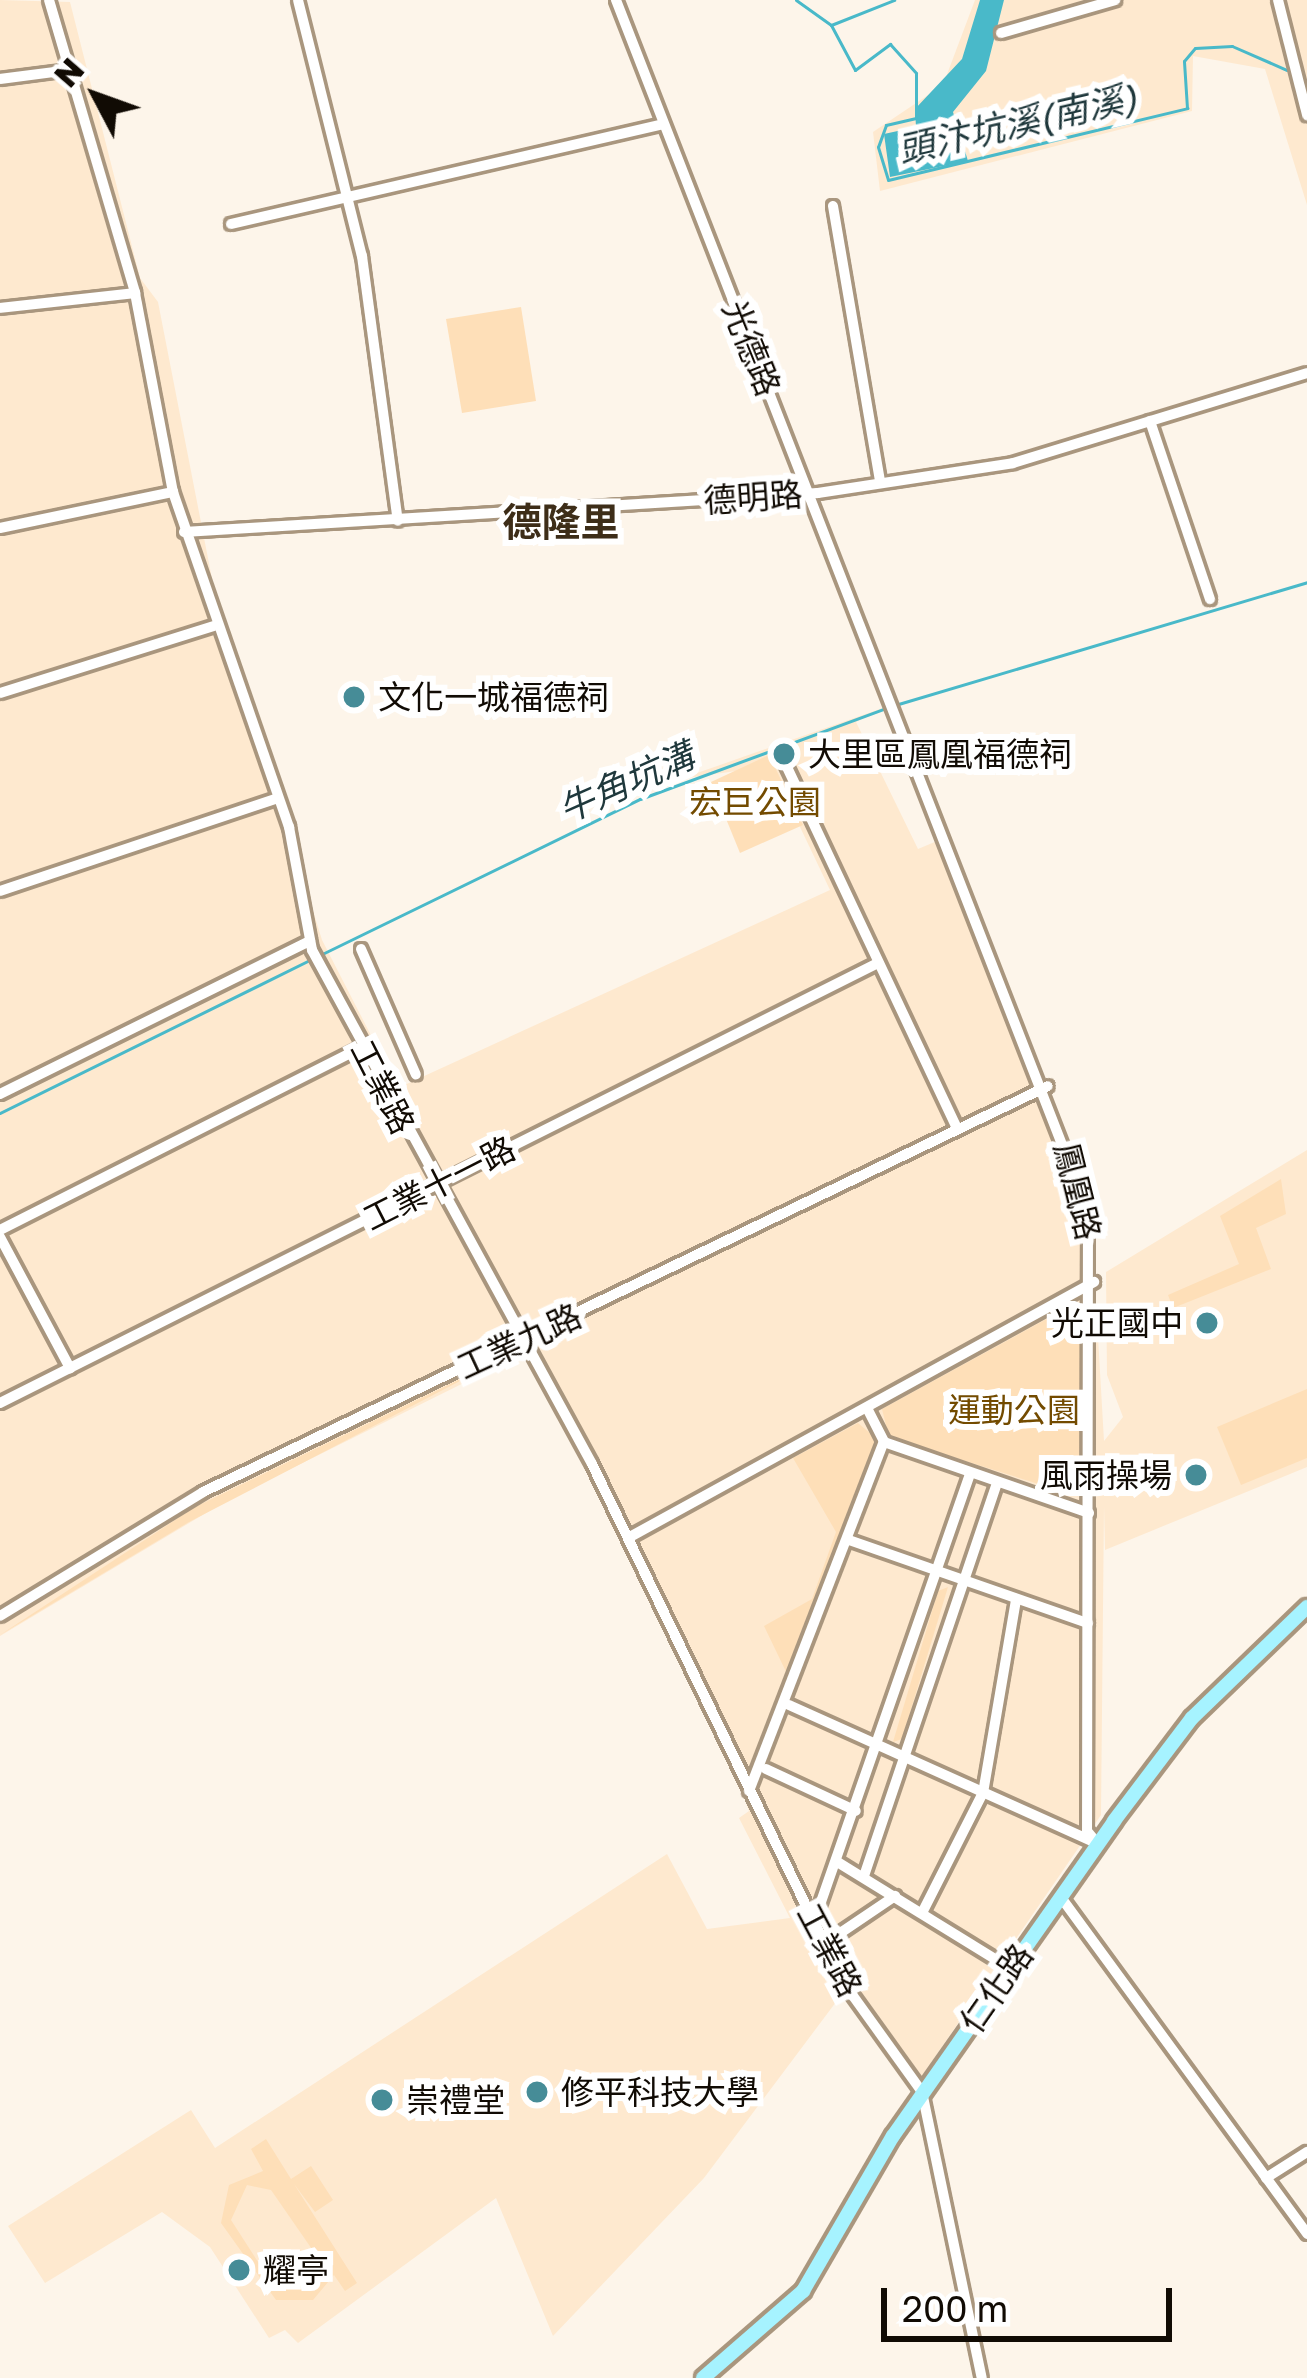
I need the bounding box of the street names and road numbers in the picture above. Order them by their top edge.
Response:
street label: 光德路 [715,295,789,401]
street label: 德明路 [702,474,804,520]
street label: 工業路 [343,1034,423,1140]
street label: 工業十一路 [357,1128,521,1238]
street label: 鳳凰路 [1047,1138,1109,1244]
street label: 工業九路 [451,1295,587,1387]
street label: 工業路 [789,1897,871,2003]
street label: 仁化路 [951,1936,1041,2040]

